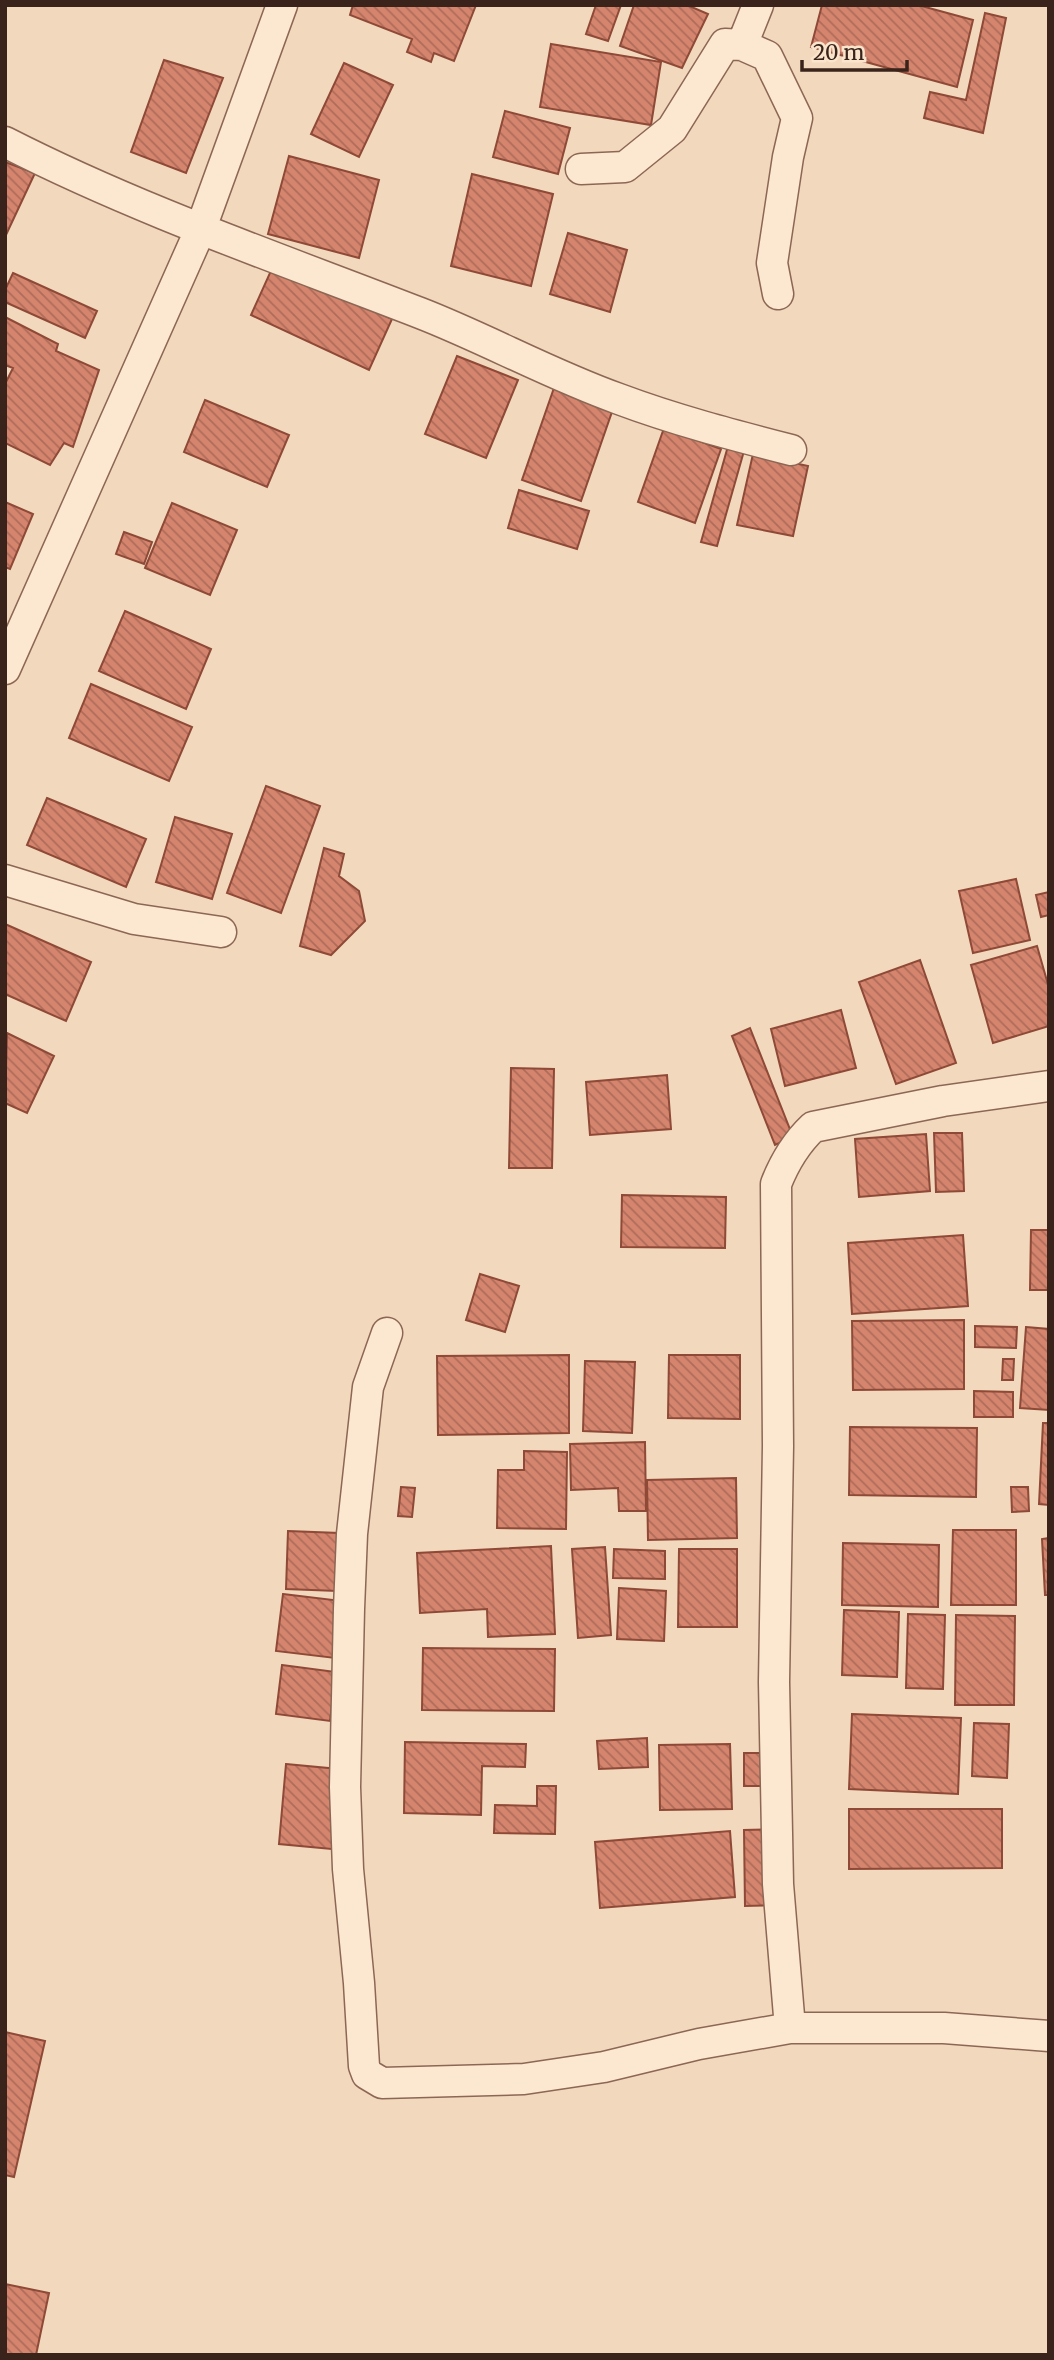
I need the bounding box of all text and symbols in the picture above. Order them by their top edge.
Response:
scale bar [802,28,907,72]
text: 20 m [813,39,865,66]

